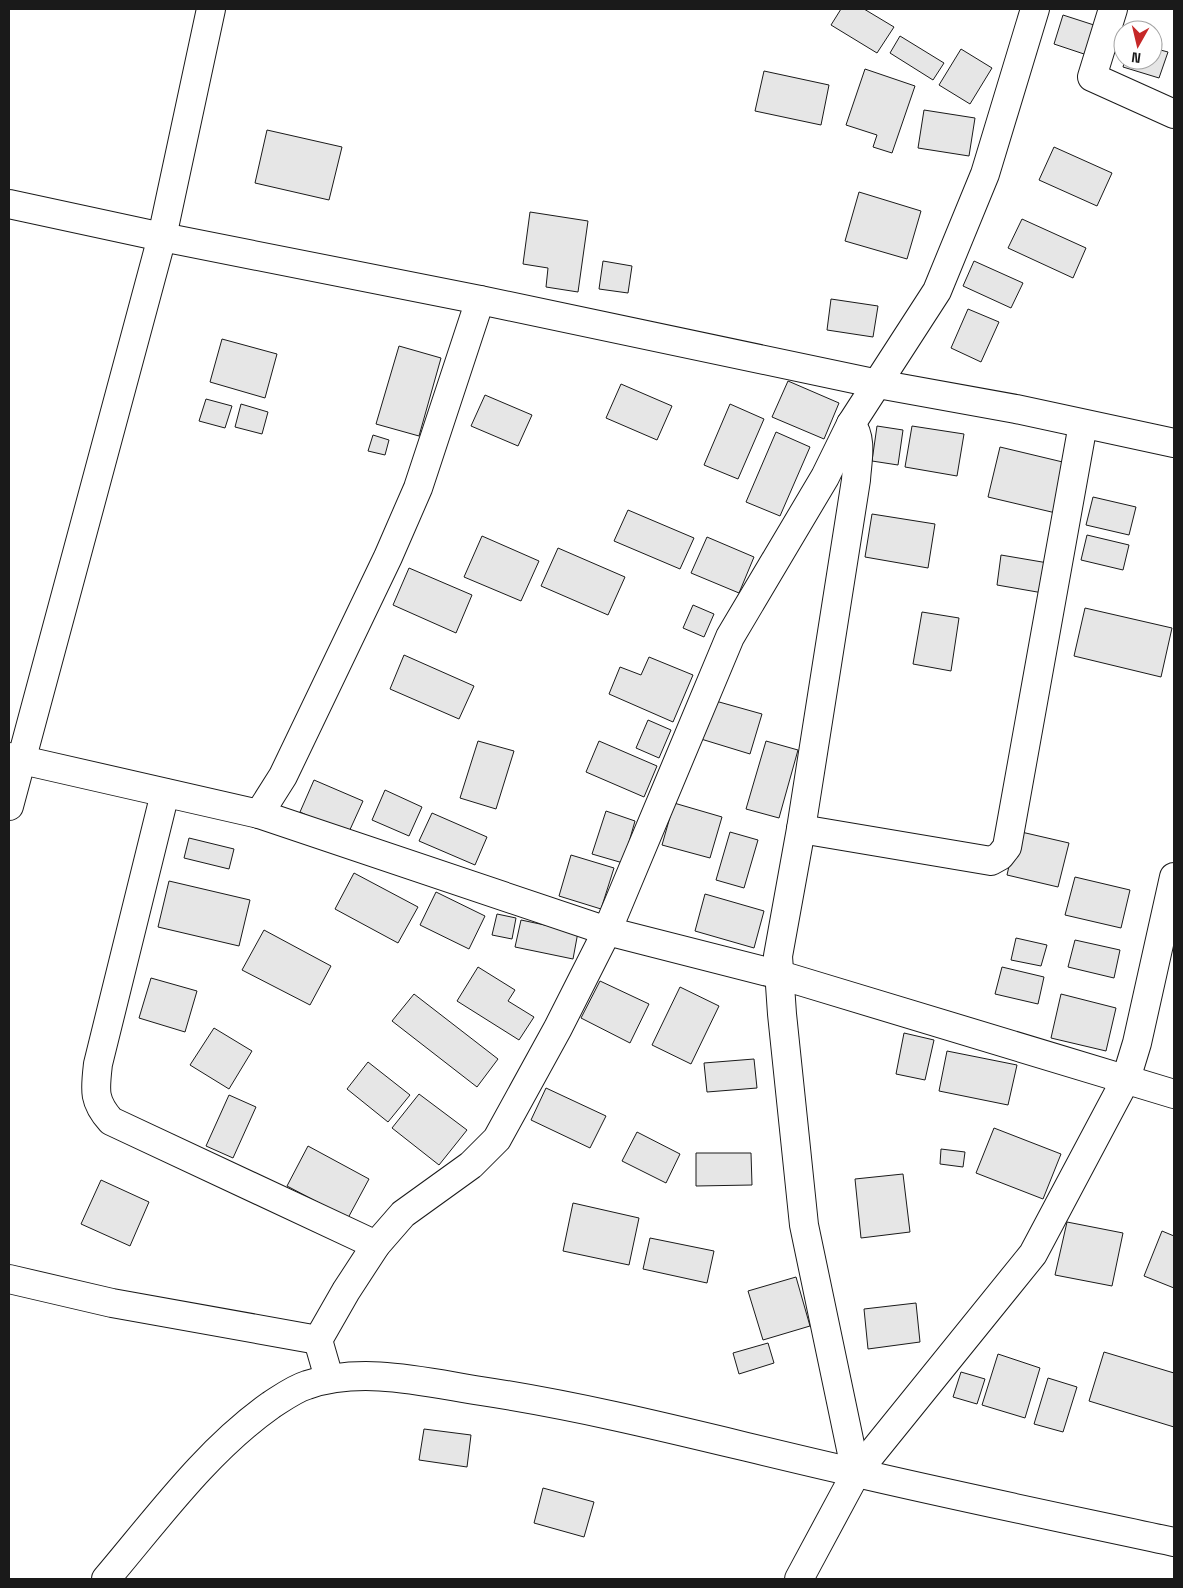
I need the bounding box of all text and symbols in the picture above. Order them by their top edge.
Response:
north arrow [1113,20,1163,70]
text: N [1130,48,1142,67]

